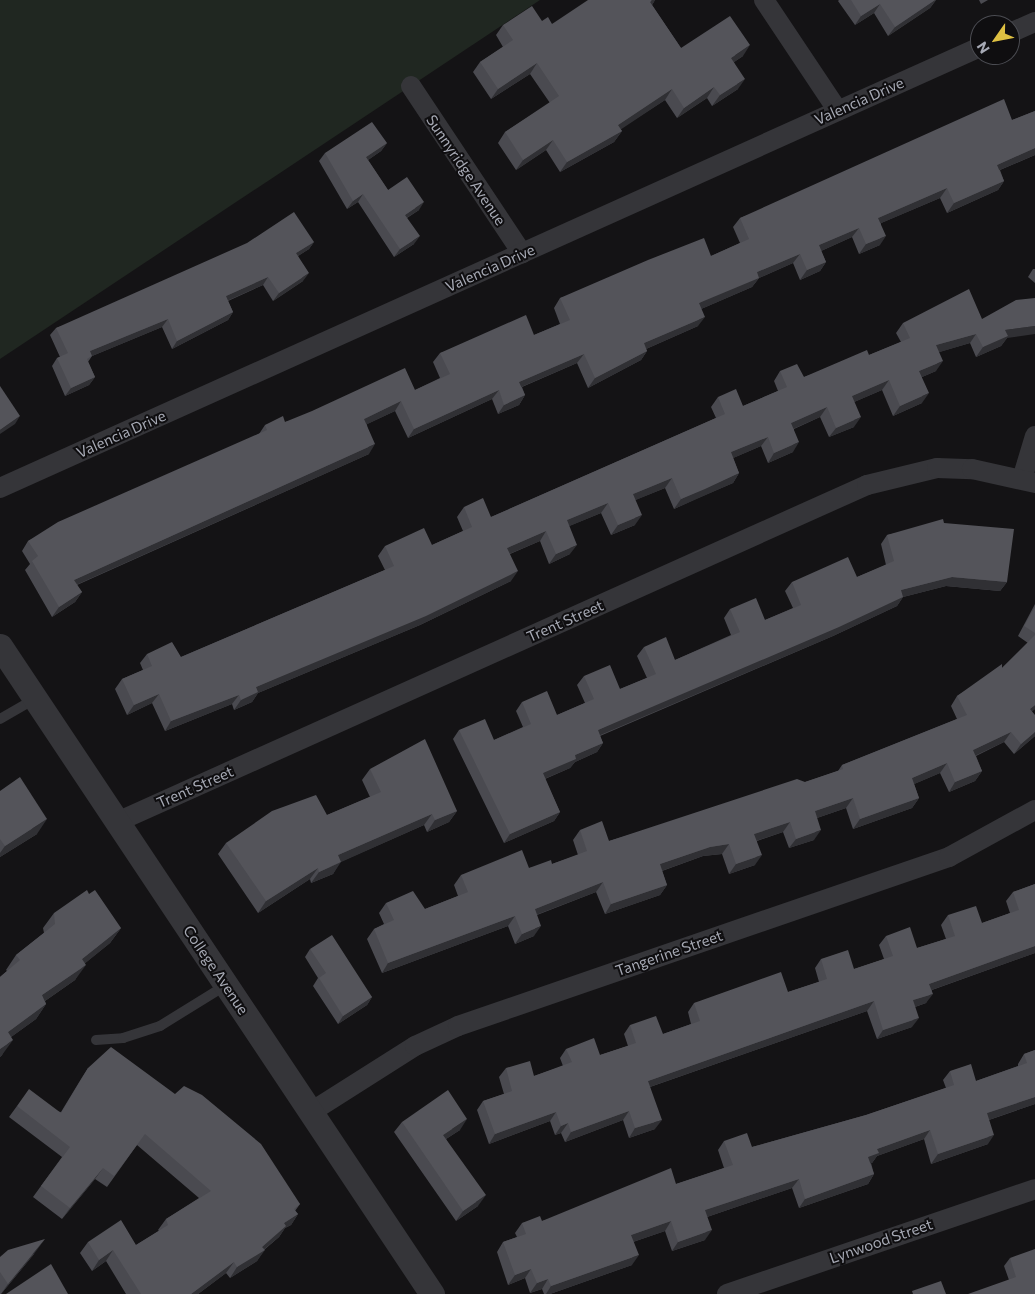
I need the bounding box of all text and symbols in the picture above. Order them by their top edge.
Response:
north arrow [970,15,1020,65]
text: N [973,39,993,57]
street label: Valencia Drive [812,73,906,129]
street label: Sunnyridge Avenue [422,111,510,229]
street label: Valencia Drive [443,240,537,296]
street label: Valencia Drive [74,406,168,462]
street label: Trent Street [524,596,606,646]
street label: Trent Street [154,762,236,812]
street label: College Avenue [180,922,252,1018]
street label: Tangerine Street [613,926,725,980]
street label: Lynwood Street [827,1215,935,1267]

